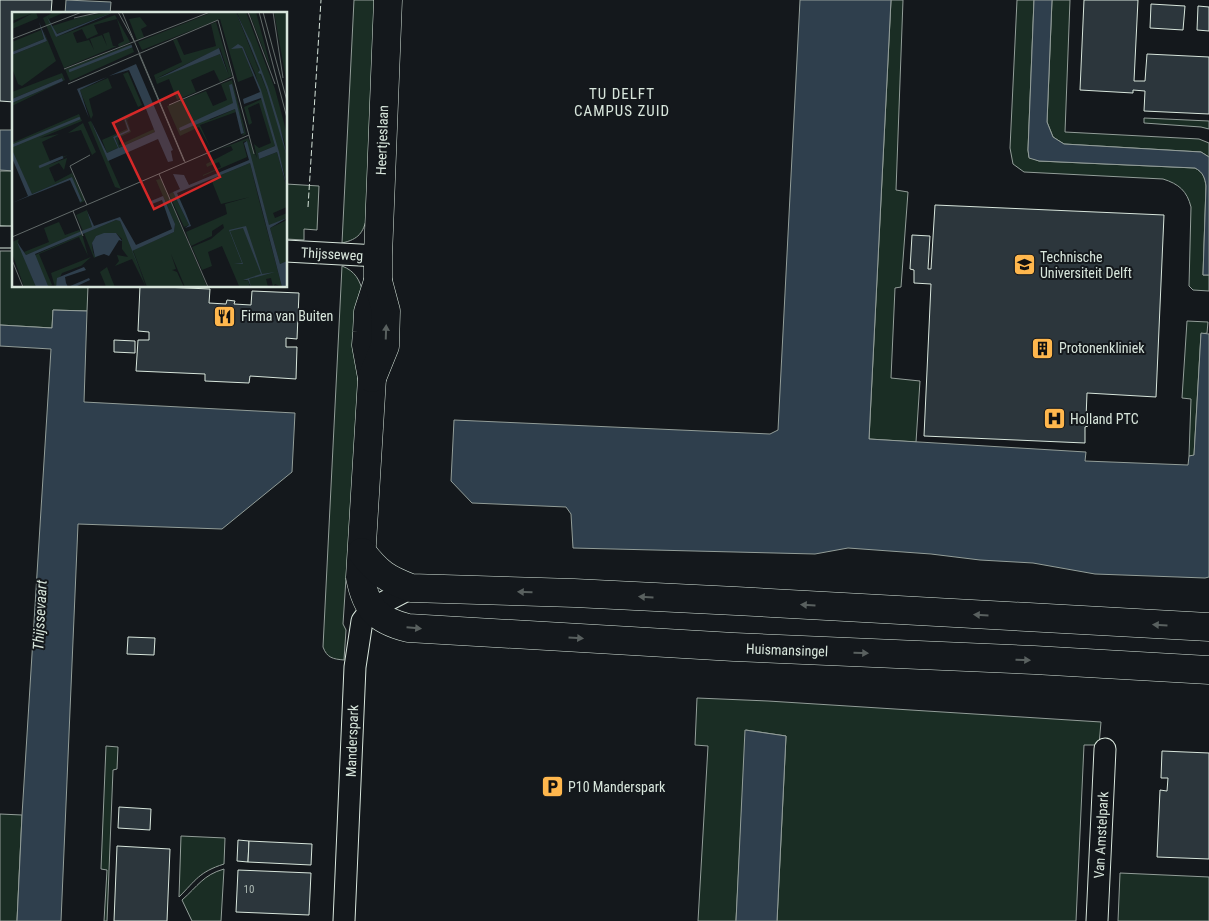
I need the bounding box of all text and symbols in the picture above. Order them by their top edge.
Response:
inset map [12,12,288,288]
district label: TU DELFT CAMPUS ZUID [574,85,670,120]
street label: Heertjeslaan [373,105,391,175]
street label: Thijsseweg [300,244,364,264]
place label: Technische Universiteit Delft [1040,249,1132,281]
school or university icon: Technische Universiteit Delft [1012,253,1036,277]
restaurant icon: Firma van Buiten [213,304,237,328]
place label: Firma van Buiten [241,308,333,324]
one-way arrow [382,324,390,340]
building icon: Protonenkliniek [1031,336,1055,360]
place label: Protonenkliniek [1059,340,1145,356]
hospital icon: Holland PTC [1042,407,1066,431]
place label: Holland PTC [1070,411,1139,427]
water label: Thijssevaart [29,579,51,651]
one-way arrow [517,588,533,596]
one-way arrow [638,592,654,600]
one-way arrow [800,601,816,609]
one-way arrow [972,610,988,618]
one-way arrow [1152,620,1168,628]
one-way arrow [406,624,422,632]
one-way arrow [569,635,585,643]
street label: Huismansingel [746,641,828,659]
one-way arrow [853,649,869,657]
one-way arrow [1015,656,1031,664]
street label: Manderspark [343,704,361,777]
parking icon: P10 Manderspark [540,775,564,799]
place label: P10 Manderspark [568,779,666,795]
street label: Van Amstelpark [1091,790,1111,879]
house number: 10 [244,883,254,896]

